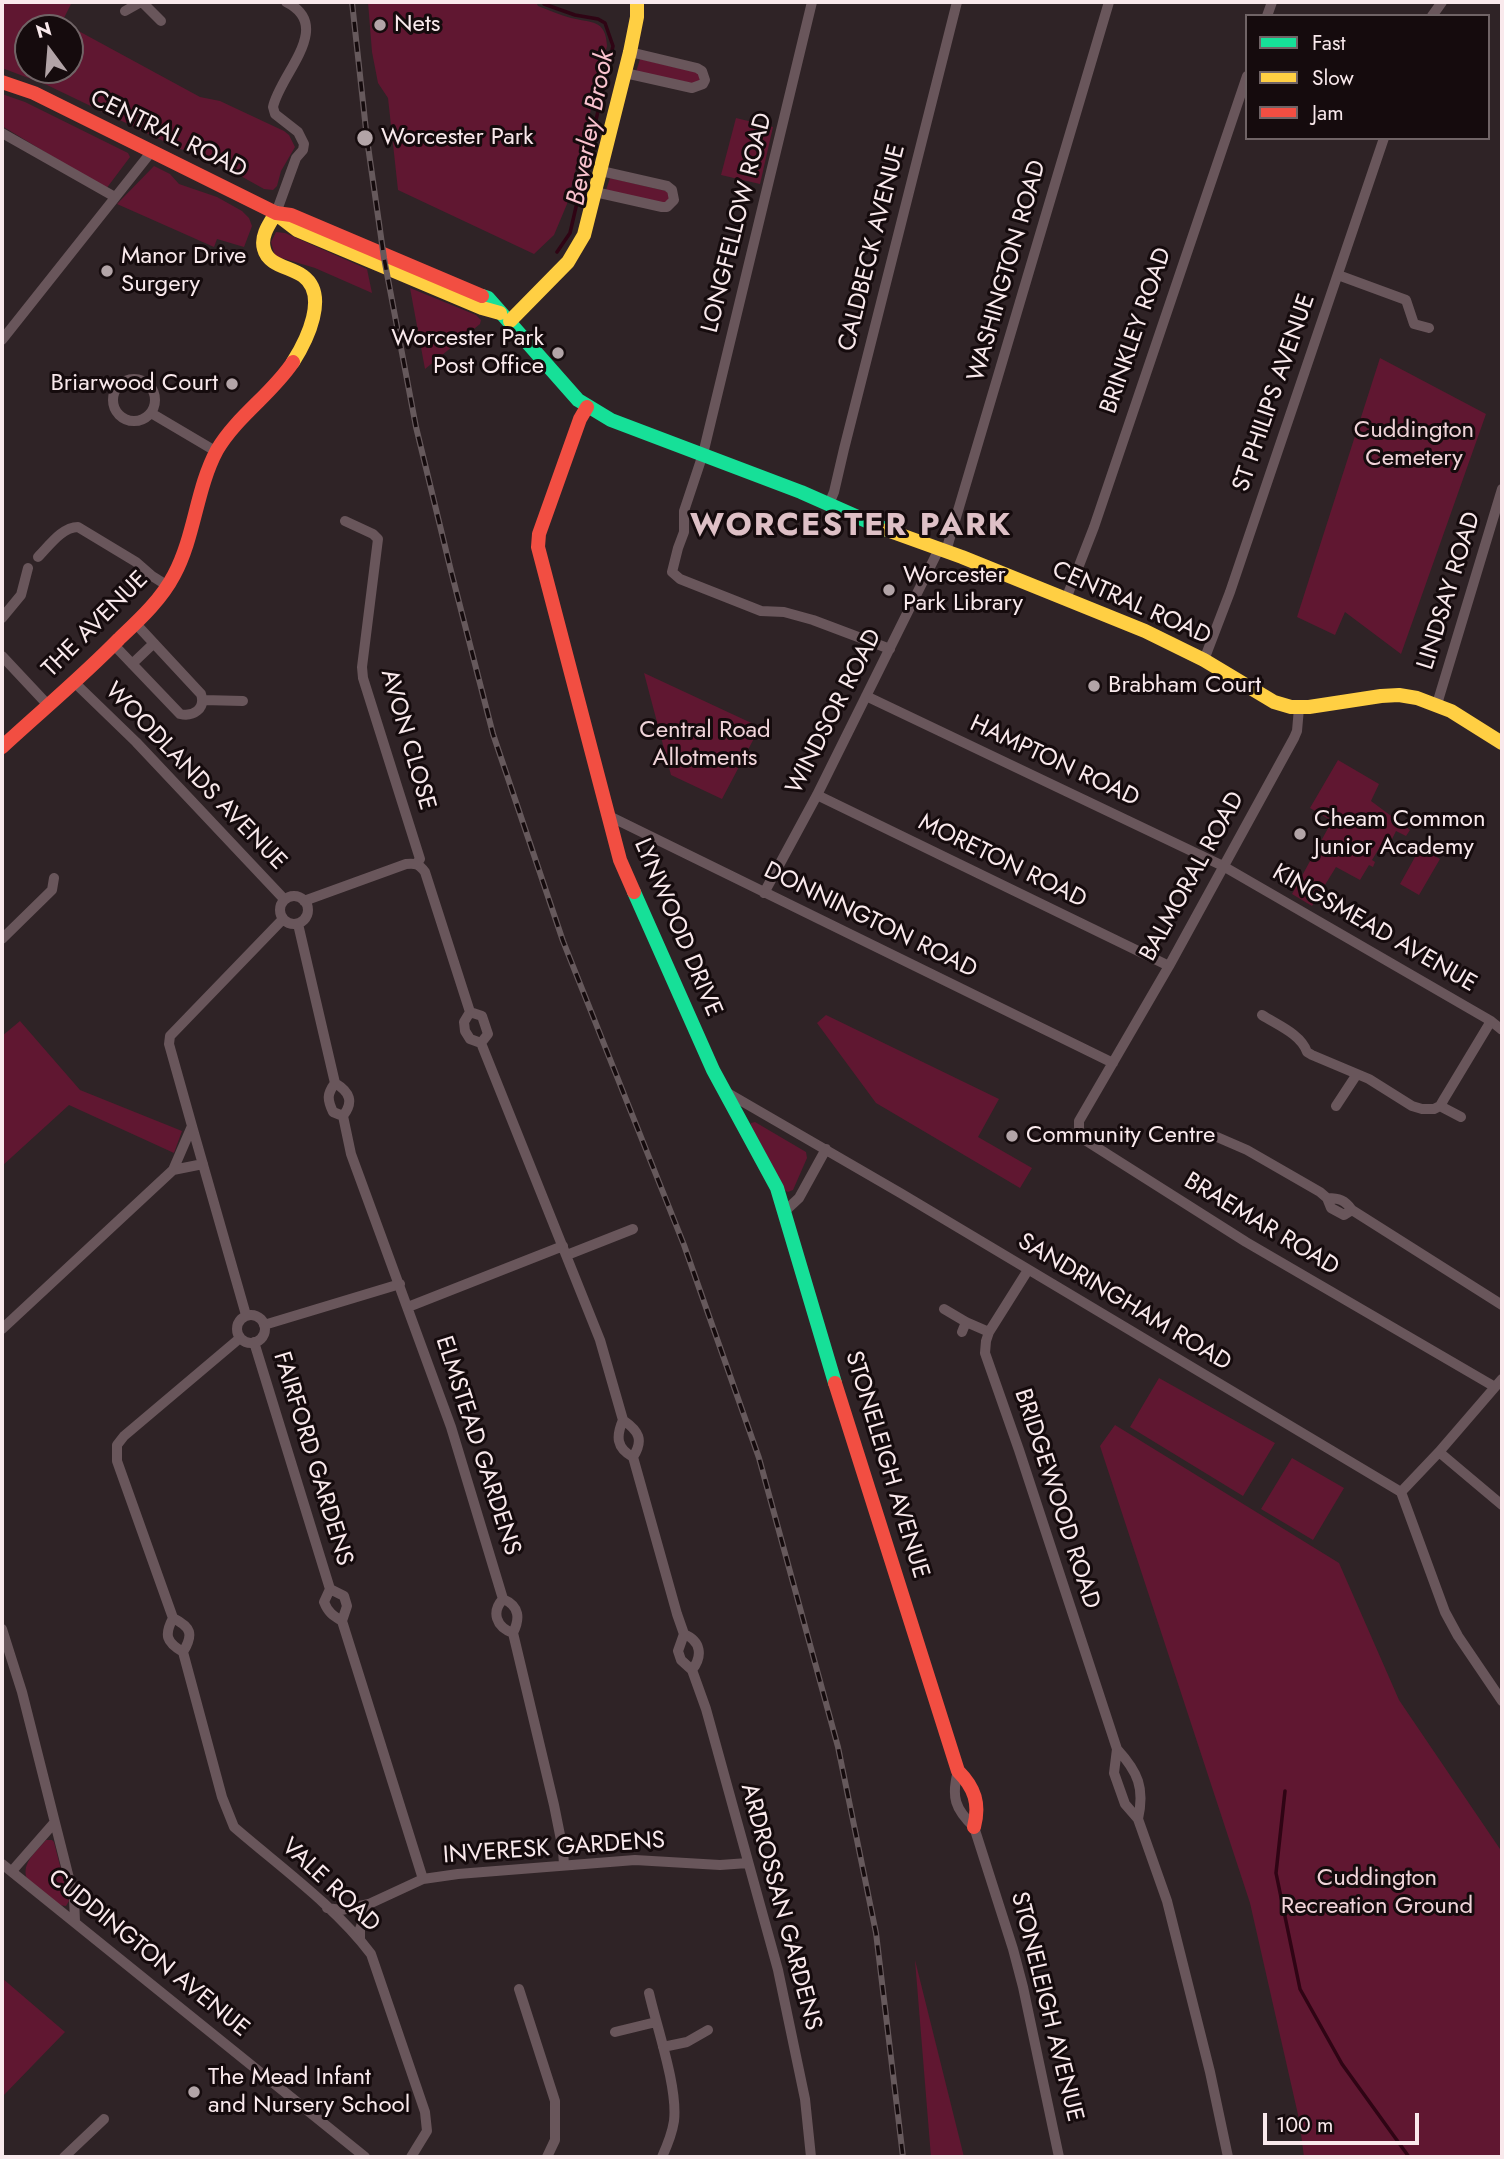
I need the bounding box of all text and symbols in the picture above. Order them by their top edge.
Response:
place label: Nets [394,11,440,39]
north arrow [14,14,84,84]
legend [1245,14,1490,140]
text: N [33,15,55,45]
marker: Nets [372,17,388,33]
text: Fast [1312,28,1345,58]
water label: Beverley Brook [562,48,622,208]
text: Slow [1312,63,1354,93]
street label: CENTRAL ROAD [85,85,251,185]
text: Jam [1312,98,1344,128]
street label: LONGFELLOW ROAD [697,110,779,336]
place label: Worcester Park [381,124,534,152]
marker: Worcester Park [355,128,375,148]
street label: CALDBECK AVENUE [833,142,913,354]
street label: WASHINGTON ROAD [963,157,1053,385]
place label: Manor Drive Surgery [121,243,246,299]
street label: BRINKLEY ROAD [1095,244,1179,418]
marker: Manor Drive Surgery [99,263,115,279]
street label: ST PHILIPS AVENUE [1228,290,1322,496]
place label: Worcester Park Post Office [391,325,544,381]
marker: Worcester Park Post Office [550,345,566,361]
place label: Briarwood Court [50,370,218,398]
marker: Briarwood Court [224,376,240,392]
park label: Cuddington Cemetery [1354,417,1474,473]
district label: WORCESTER PARK [692,508,1010,546]
street label: LINDSAY ROAD [1412,509,1488,673]
street label: CENTRAL ROAD [1047,556,1215,652]
place label: Worcester Park Library [903,562,1023,618]
street label: THE AVENUE [37,566,155,684]
marker: Worcester Park Library [881,582,897,598]
street label: WINDSOR ROAD [781,625,889,799]
street label: AVON CLOSE [373,666,441,814]
place label: Brabham Court [1108,672,1261,700]
street label: WOODLANDS AVENUE [98,677,292,877]
marker: Brabham Court [1086,678,1102,694]
street label: HAMPTON ROAD [965,710,1143,814]
park label: Central Road Allotments [639,717,771,773]
street label: BALMORAL ROAD [1135,787,1251,967]
place label: Cheam Common Junior Academy [1314,806,1486,862]
street label: MORETON ROAD [913,809,1091,915]
marker: Cheam Common Junior Academy [1292,826,1308,842]
street label: LYNWOOD DRIVE [626,835,728,1021]
street label: DONNINGTON ROAD [759,857,981,985]
street label: KINGSMEAD AVENUE [1267,859,1481,999]
place label: Community Centre [1026,1122,1215,1150]
marker: Community Centre [1004,1128,1020,1144]
street label: BRAEMAR ROAD [1178,1167,1344,1283]
street label: SANDRINGHAM ROAD [1012,1228,1236,1378]
street label: ELMSTEAD GARDENS [428,1333,526,1559]
street label: STONELEIGH AVENUE [838,1348,934,1582]
street label: FAIRFORD GARDENS [266,1349,358,1569]
street label: BRIDGEWOOD ROAD [1007,1385,1105,1613]
street label: ARDROSSAN GARDENS [733,1780,827,2034]
street label: INVERESK GARDENS [442,1827,666,1871]
street label: VALE ROAD [275,1833,385,1939]
street label: CUDDINGTON AVENUE [42,1864,254,2044]
park label: Cuddington Recreation Ground [1281,1865,1473,1921]
street label: STONELEIGH AVENUE [1003,1889,1089,2125]
place label: The Mead Infant and Nursery School [208,2064,410,2120]
marker: The Mead Infant and Nursery School [186,2084,202,2100]
scale bar [1266,2100,1422,2144]
text: 100 m [1276,2110,1333,2140]

